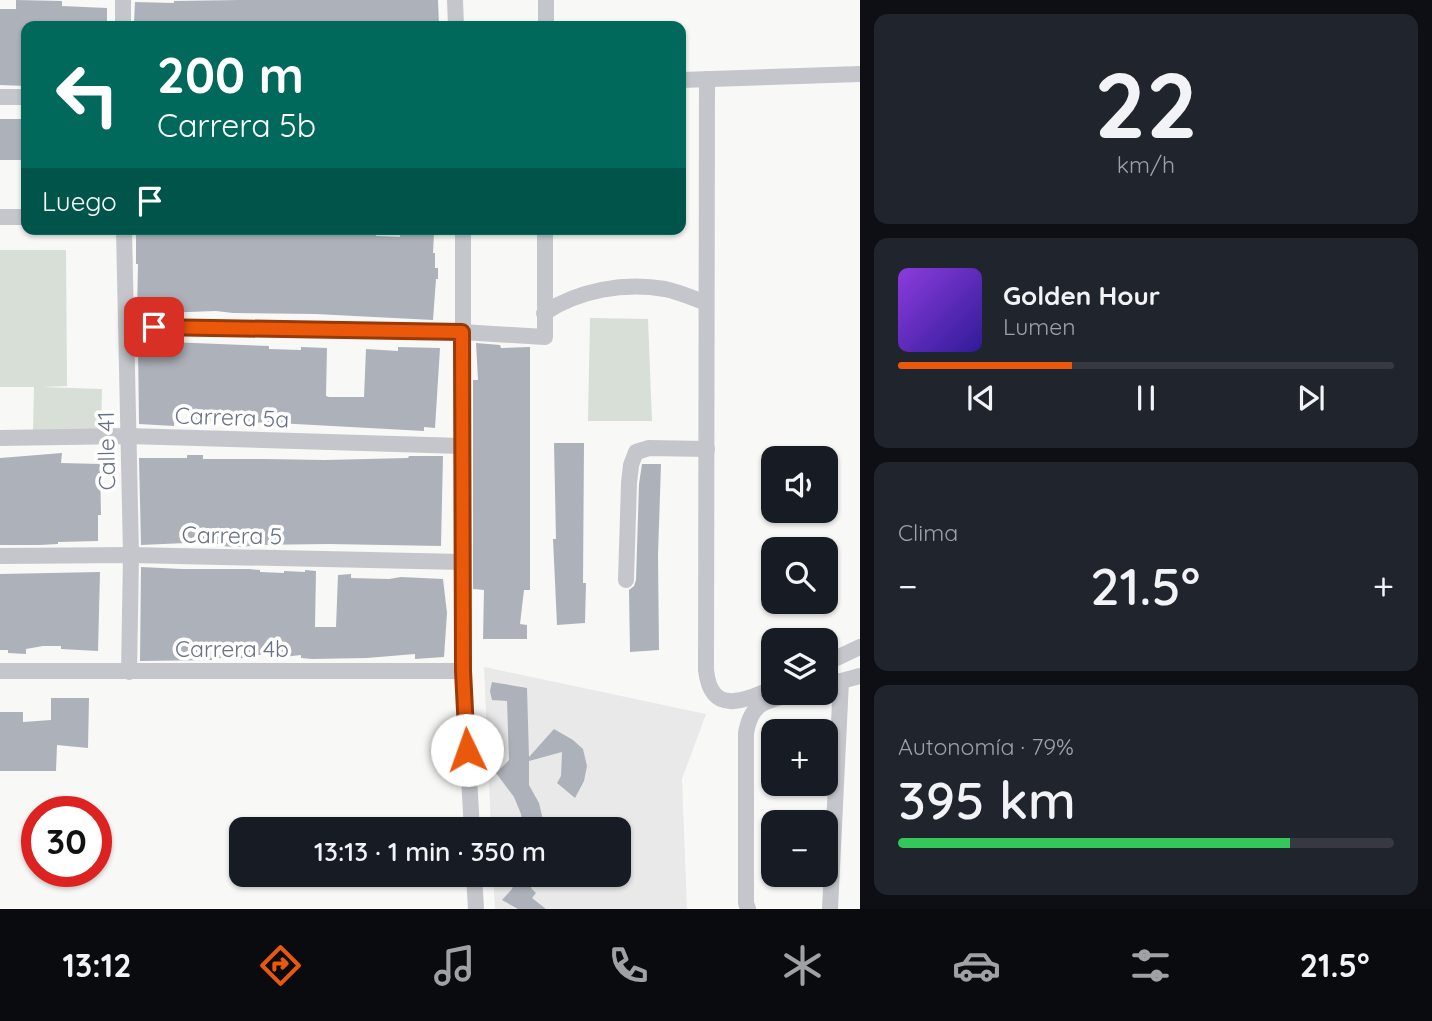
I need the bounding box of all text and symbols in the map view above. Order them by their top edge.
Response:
text: 200 m [157,44,304,105]
text: 22 [1094,47,1198,161]
icon: left [42,49,133,140]
text: Carrera 5b [157,105,316,145]
text: km/h [1117,150,1175,179]
icon: arrive [131,182,169,220]
text: Luego [42,185,117,218]
text: Golden Hour [1003,279,1160,312]
pin [124,297,184,357]
icon: arrive [135,308,173,346]
text: Lumen [1003,312,1076,341]
icon: previous [962,379,1000,417]
icon: pause [1127,379,1165,417]
icon: next [1292,379,1330,417]
street label: Carrera 5a [174,401,290,433]
street label: Calle 41 [91,411,121,491]
map controls [761,446,838,887]
button: sound [761,446,838,523]
text: Clima [898,518,958,547]
street label: Carrera 5 [182,520,282,550]
button: search [761,537,838,614]
text: 21.5° [1090,553,1200,618]
text: − [898,562,918,610]
text: + [1373,562,1394,610]
button: layers [761,628,838,705]
street label: Carrera 4b [175,634,289,663]
position arrow [430,713,504,787]
button: + [761,719,838,796]
text: Autonomía · 79% [898,732,1074,761]
text: 395 km [898,767,1076,832]
speed limit sign: 30 [21,796,112,887]
button: − [761,810,838,887]
text: 13:13 · 1 min · 350 m [314,835,546,868]
icon: directions [256,941,305,990]
icon: music [430,941,479,990]
icon: phone [604,941,653,990]
icon: climate [778,941,827,990]
icon: car [952,941,1001,990]
icon: filters [1126,941,1175,990]
text: 13:12 [62,945,131,985]
text: 21.5° [1300,945,1369,985]

